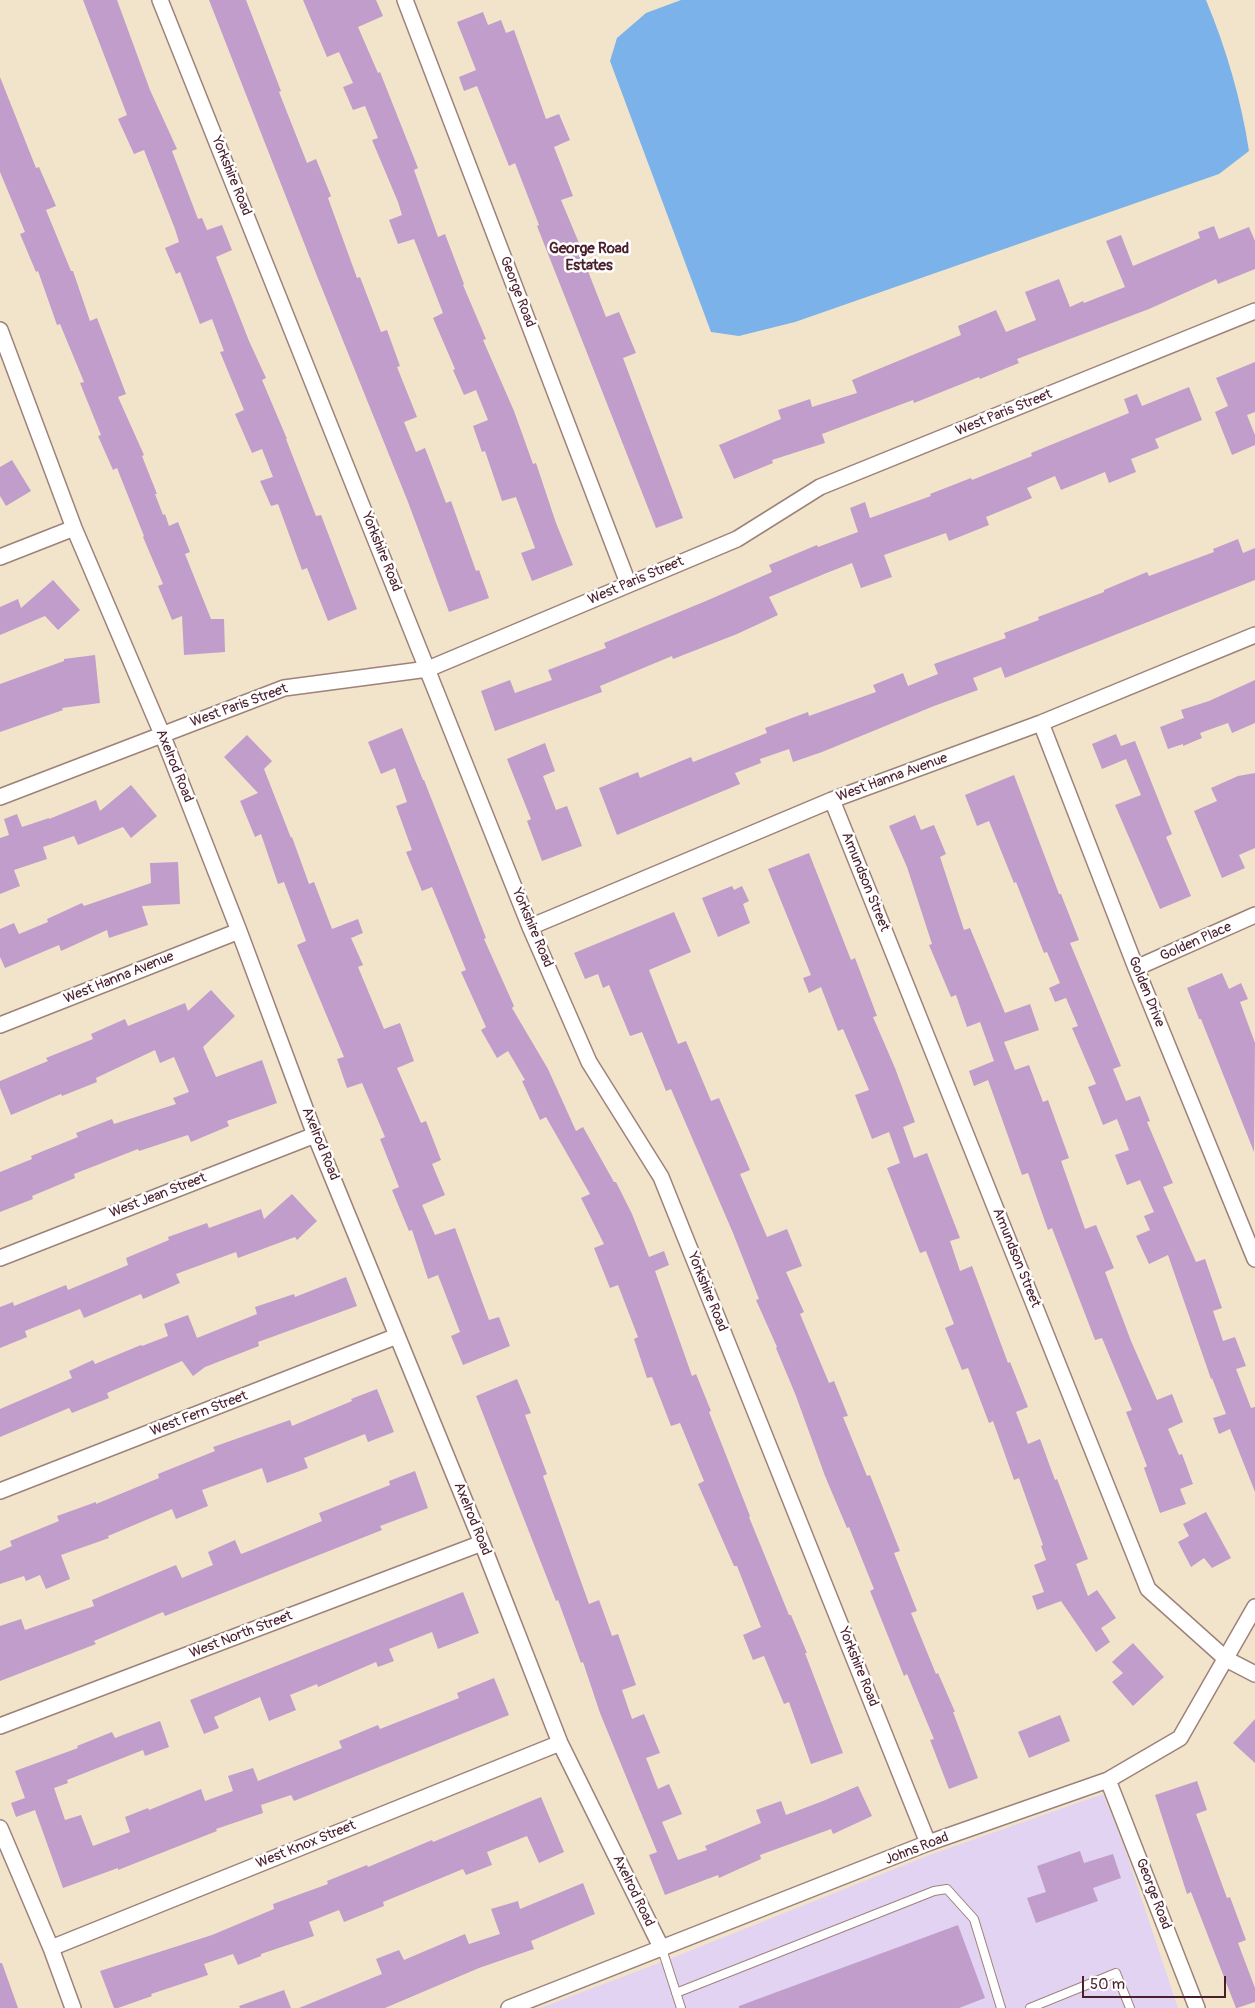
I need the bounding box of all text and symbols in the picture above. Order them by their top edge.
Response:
street label: Yorkshire Road [207,134,255,218]
district label: George Road Estates [549,240,629,275]
street label: George Road [496,254,538,330]
street label: West Paris Street [953,386,1055,440]
street label: Yorkshire Road [357,510,405,594]
street label: West Paris Street [586,553,686,609]
street label: West Paris Street [188,681,290,731]
street label: Axelrod Road [152,727,196,805]
street label: West Hanna Avenue [834,750,950,806]
street label: Amundson Street [837,830,893,934]
street label: Yorkshire Road [508,886,556,970]
street label: Golden Place [1158,919,1234,965]
street label: West Hanna Avenue [62,948,176,1008]
street label: Golden Drive [1124,954,1168,1030]
street label: Axelrod Road [298,1105,342,1183]
street label: West Jean Street [107,1170,209,1222]
street label: Amundson Street [988,1206,1044,1310]
street label: Yorkshire Road [683,1250,731,1334]
street label: West Fern Street [148,1388,250,1440]
street label: Axelrod Road [450,1480,494,1558]
street label: West North Street [187,1608,295,1662]
street label: Yorkshire Road [834,1625,882,1709]
street label: West Knox Street [254,1817,358,1873]
street label: Johns Road [883,1829,951,1869]
street label: Axelrod Road [608,1853,658,1929]
street label: George Road [1132,1856,1174,1932]
scale bar [1085,1966,1229,1998]
text: 50 m [1090,1975,1125,1994]

